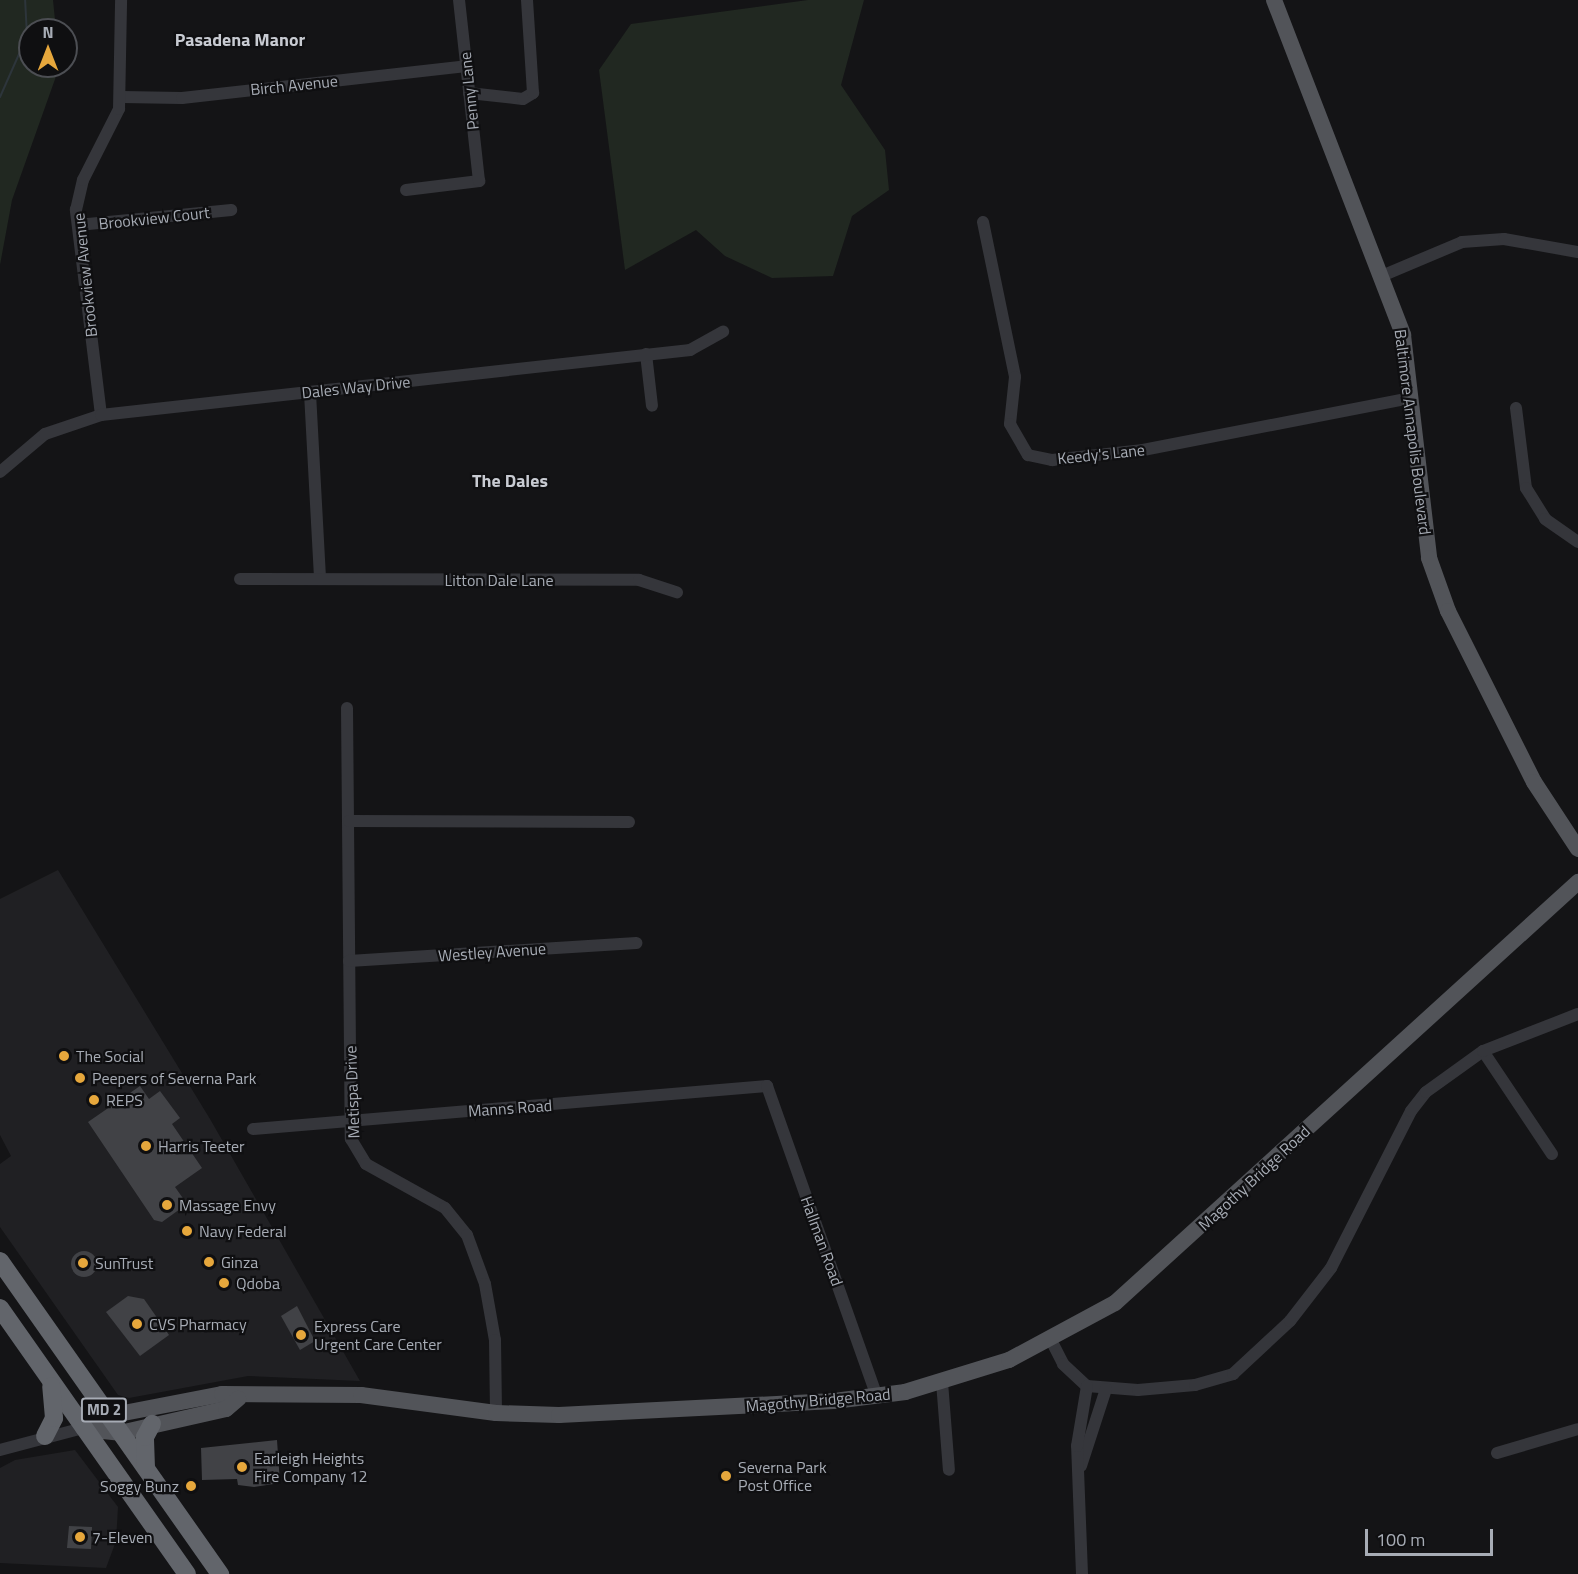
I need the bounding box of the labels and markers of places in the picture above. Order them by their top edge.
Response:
place label: The Social [76,1046,144,1066]
marker: The Social [57,1049,71,1063]
place label: Peepers of Severna Park [92,1068,256,1088]
marker: Peepers of Severna Park [73,1071,87,1085]
place label: REPS [106,1090,143,1110]
marker: REPS [87,1093,101,1107]
place label: Harris Teeter [158,1136,245,1156]
marker: Harris Teeter [139,1139,153,1153]
place label: Massage Envy [179,1195,276,1215]
marker: Massage Envy [160,1198,174,1212]
place label: Navy Federal [199,1221,287,1241]
marker: Navy Federal [180,1224,194,1238]
place label: Ginza [221,1252,258,1272]
place label: SunTrust [95,1253,153,1273]
marker: Ginza [202,1255,216,1269]
marker: SunTrust [76,1256,90,1270]
place label: Qdoba [236,1273,280,1293]
marker: Qdoba [217,1276,231,1290]
place label: CVS Pharmacy [149,1314,247,1334]
place label: Express Care Urgent Care Center [314,1316,442,1354]
marker: CVS Pharmacy [130,1317,144,1331]
marker: Express Care Urgent Care Center [292,1326,310,1344]
place label: Earleigh Heights Fire Company 12 [254,1448,367,1486]
place label: Severna Park Post Office [738,1457,827,1495]
marker: Earleigh Heights Fire Company 12 [235,1460,249,1474]
marker: Severna Park Post Office [719,1469,733,1483]
place label: Soggy Bunz [100,1476,179,1496]
marker: Soggy Bunz [184,1479,198,1493]
place label: 7-Eleven [92,1527,153,1547]
marker: 7-Eleven [73,1530,87,1544]

